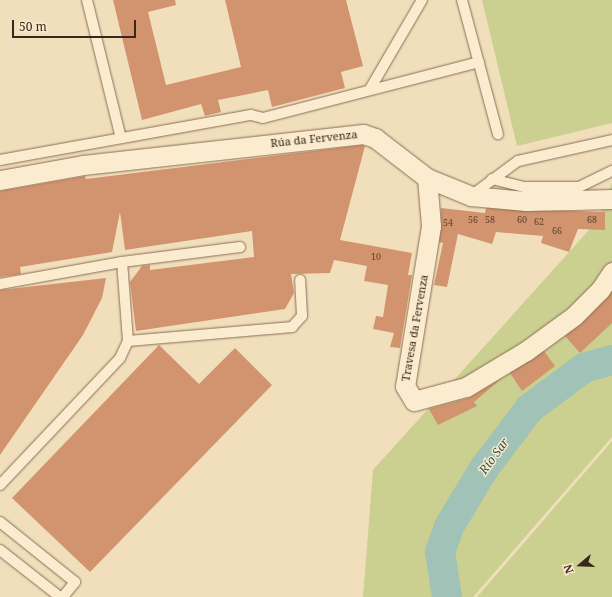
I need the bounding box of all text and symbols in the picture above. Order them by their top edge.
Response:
scale bar [14,12,138,38]
text: 50 m [19,18,47,35]
street label: Rúa da Fervenza [270,128,358,150]
house number: 56 [468,215,478,225]
house number: 58 [485,215,495,225]
house number: 60 [517,215,527,225]
house number: 68 [587,215,597,225]
house number: 62 [534,217,544,227]
house number: 54 [443,218,453,228]
house number: 66 [552,226,562,236]
house number: 10 [371,252,381,262]
street label: Travesa da Fervenza [399,274,431,382]
water label: Río Sar [476,435,512,477]
north arrow [560,545,600,585]
text: N [560,563,577,576]

